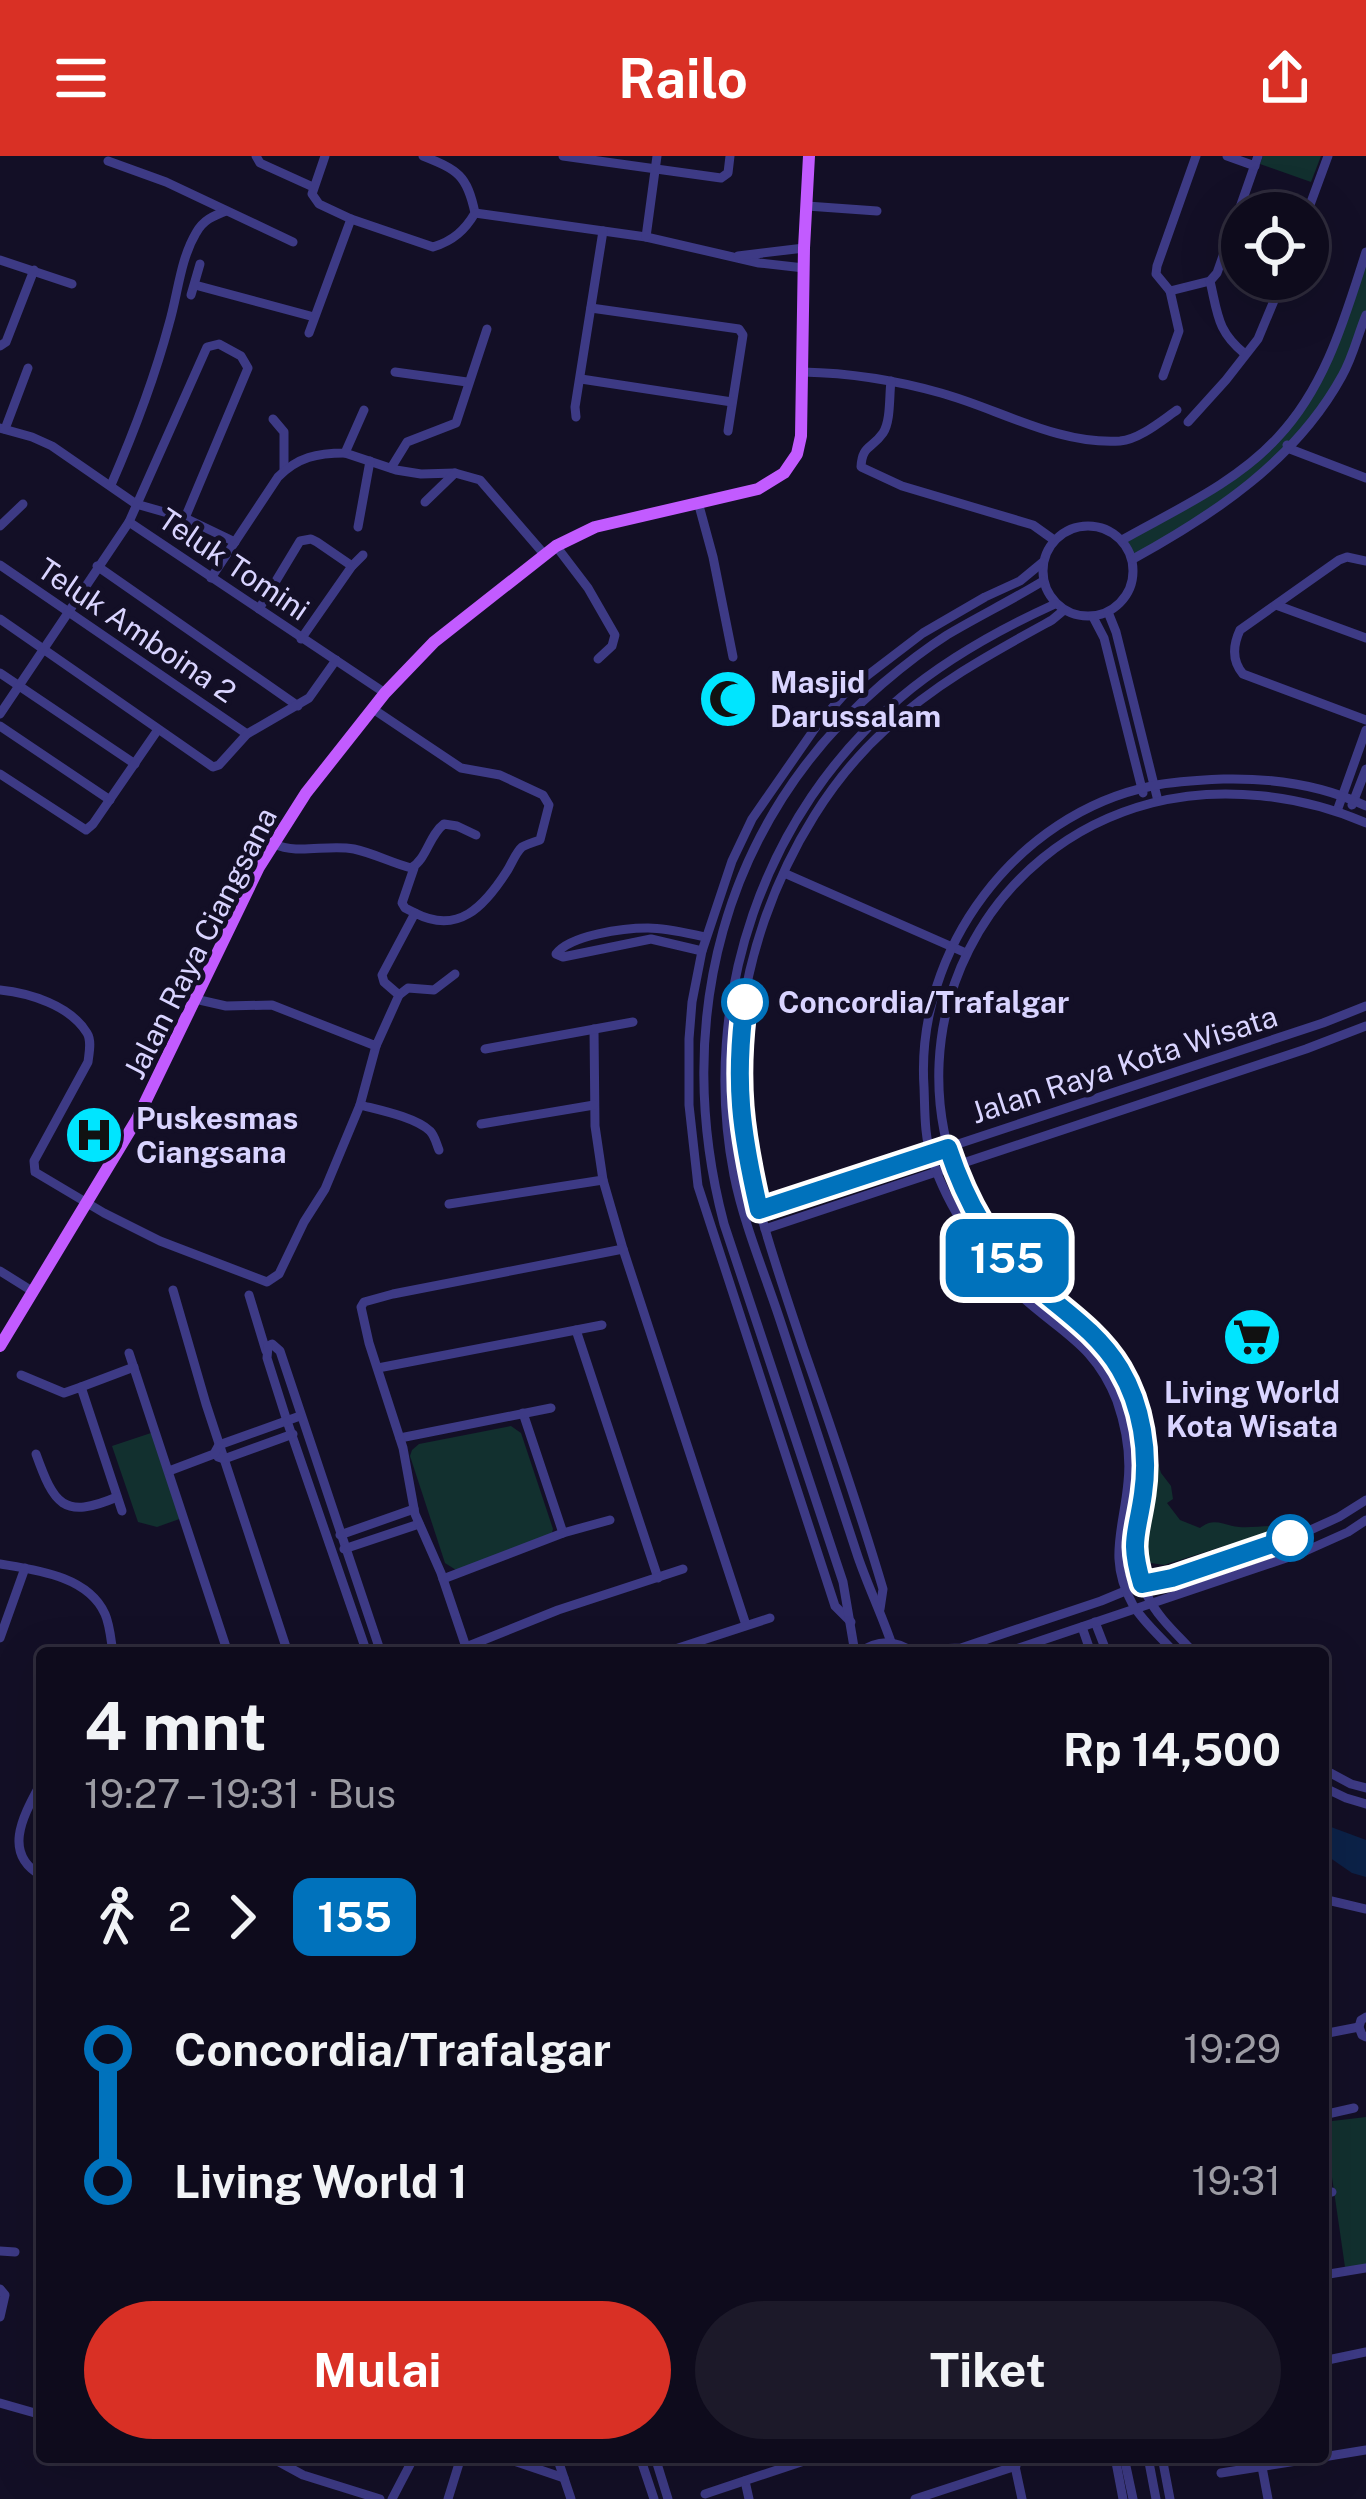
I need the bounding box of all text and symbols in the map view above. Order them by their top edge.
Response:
icon: menu [48,45,114,111]
icon: share [1252,45,1318,111]
text: Railo [618,47,748,110]
map controls [1221,192,1329,300]
button: locate [1221,192,1329,300]
street label: Teluk Tomini [152,500,316,628]
street label: Teluk Amboina 2 [31,550,243,710]
place label: Masjid Darussalam [770,664,941,734]
mosque icon: Masjid Darussalam [697,668,759,730]
street label: Jalan Raya Ciangsana [116,801,284,1085]
marker: Concordia/Trafalgar [723,980,767,1024]
place label: Concordia/Trafalgar [778,984,1069,1020]
street label: Jalan Raya Kota Wisata [966,997,1282,1131]
place label: Puskesmas Ciangsana [136,1100,298,1170]
hospital icon: Puskesmas Ciangsana [63,1104,125,1166]
line badge: 155 [938,1219,1076,1297]
text: 155 [970,1233,1044,1282]
supermarket icon: Living World Kota Wisata [1221,1306,1283,1368]
place label: Living World Kota Wisata [1164,1374,1340,1444]
unlabelled marker [1268,1516,1312,1560]
text: 4 mnt [84,1687,267,1765]
text: Rp 14,500 [1063,1723,1281,1776]
text: 19:27 – 19:31 · Bus [84,1771,396,1817]
icon: walk [84,1884,150,1950]
icon: forward [209,1884,275,1950]
text: 155 [317,1892,392,1941]
text: 2 [168,1894,191,1940]
text: Concordia/Trafalgar [174,2023,611,2076]
text: 19:29 [1184,2026,1281,2072]
text: Living World 1 [174,2155,468,2208]
text: 19:31 [1192,2158,1281,2204]
button: Mulai [84,2301,671,2439]
button: Tiket [695,2301,1281,2439]

